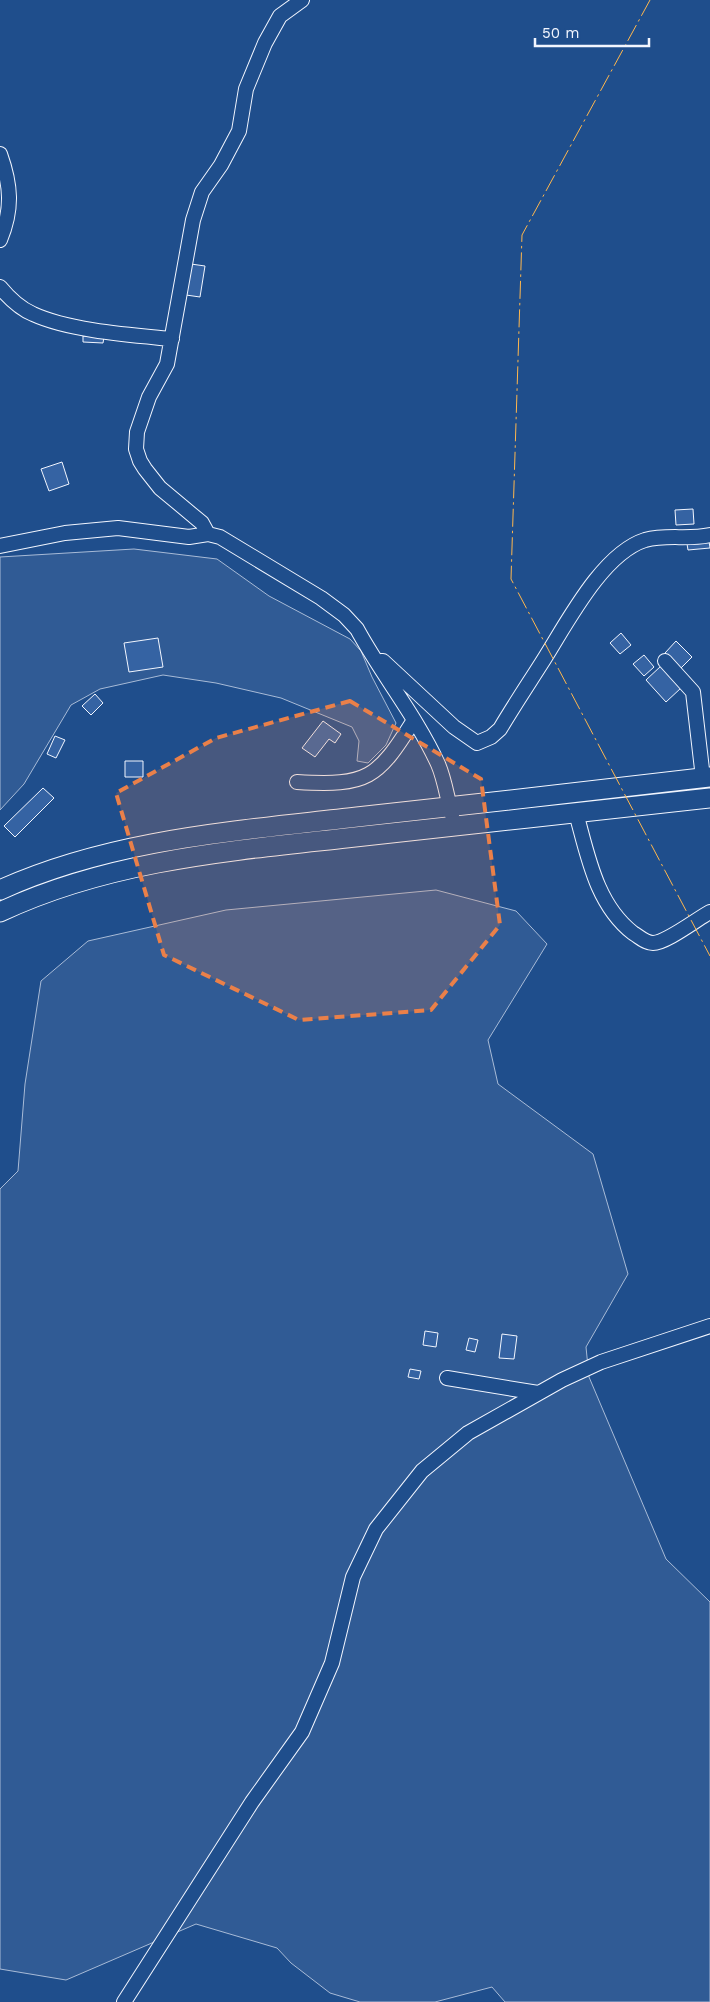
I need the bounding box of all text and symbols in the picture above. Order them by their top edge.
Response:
scale bar [535,15,649,47]
text: 50 m [542,24,579,42]

